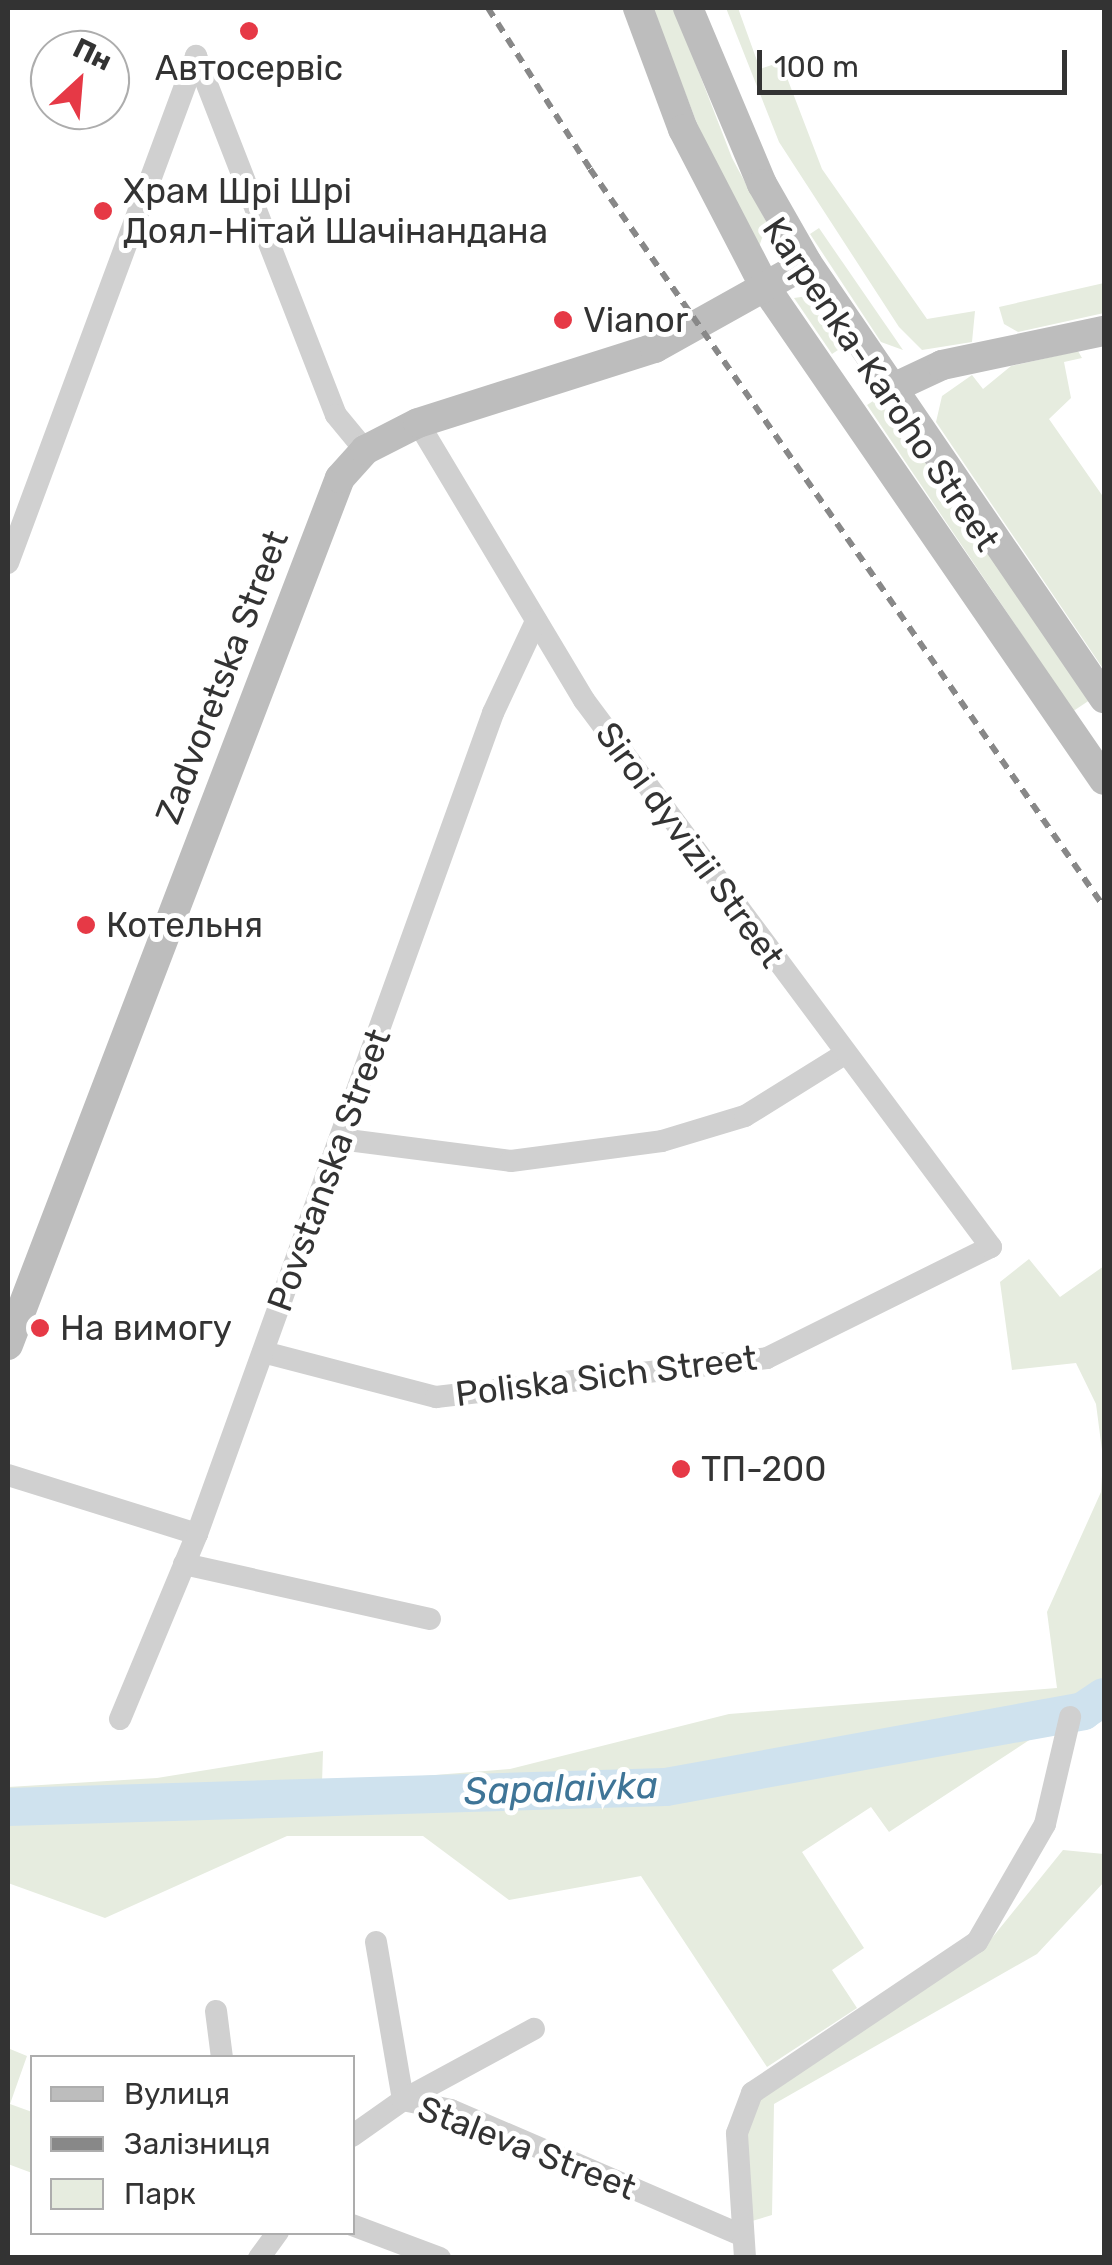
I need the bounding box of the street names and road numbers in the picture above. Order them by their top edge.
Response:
street label: Karpenka-Karoho Street [754,209,1008,559]
street label: Zadvoretska Street [147,524,297,830]
street label: Siroi dyvizii Street [587,714,793,976]
street label: Povstanska Street [258,1023,400,1317]
street label: Poliska Sich Street [453,1337,759,1415]
street label: Staleva Street [412,2087,642,2209]

